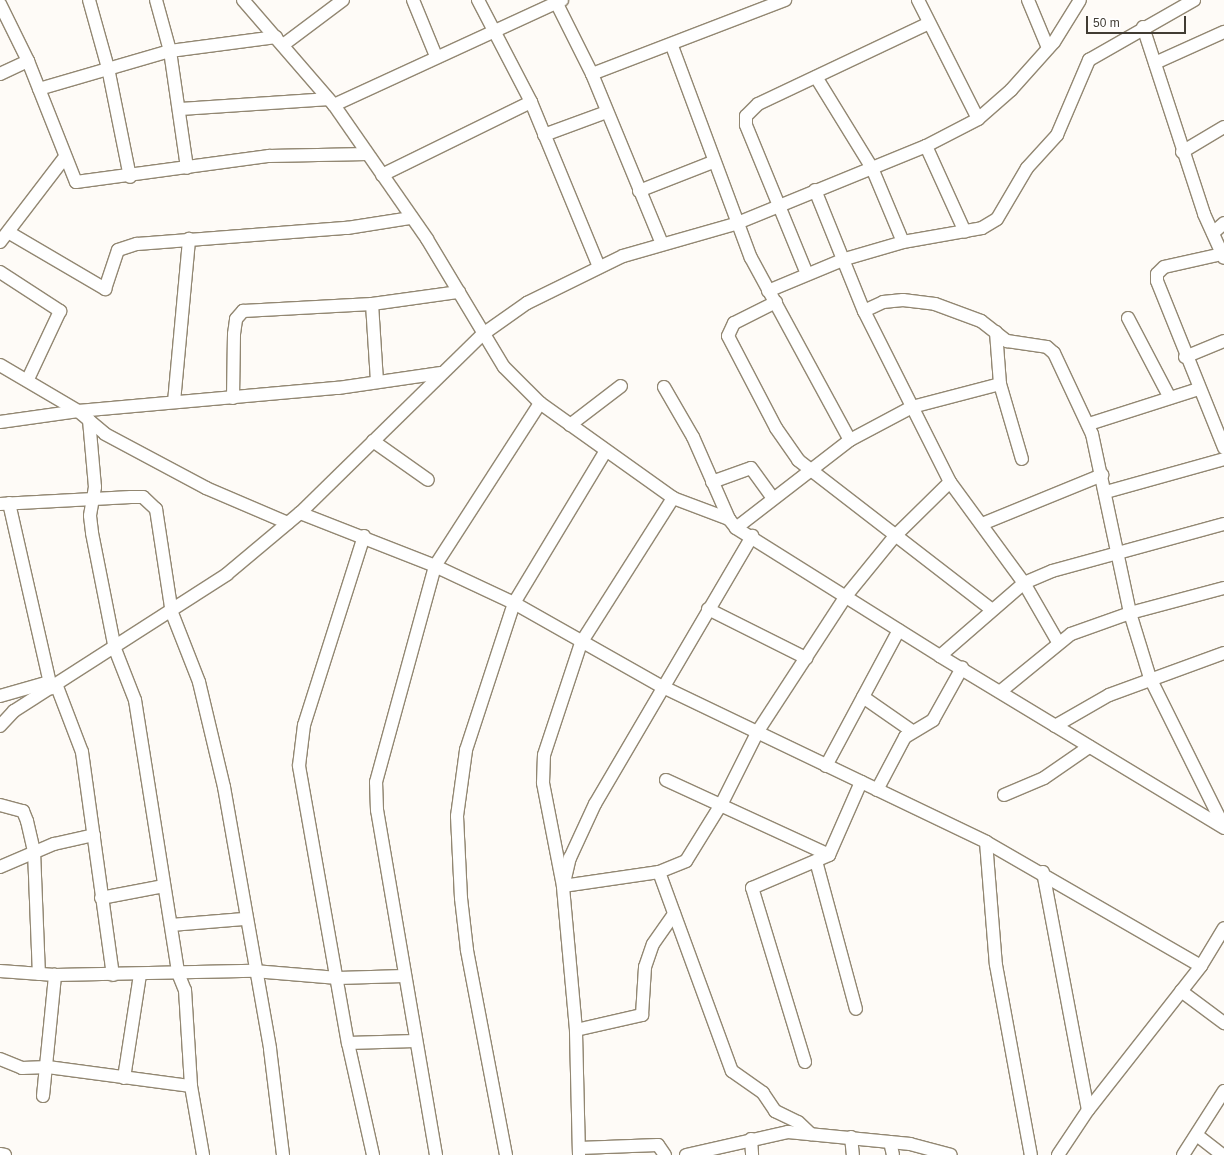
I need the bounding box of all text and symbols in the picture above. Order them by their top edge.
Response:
scale bar [1088,8,1188,34]
text: 50 m [1093,16,1120,30]

